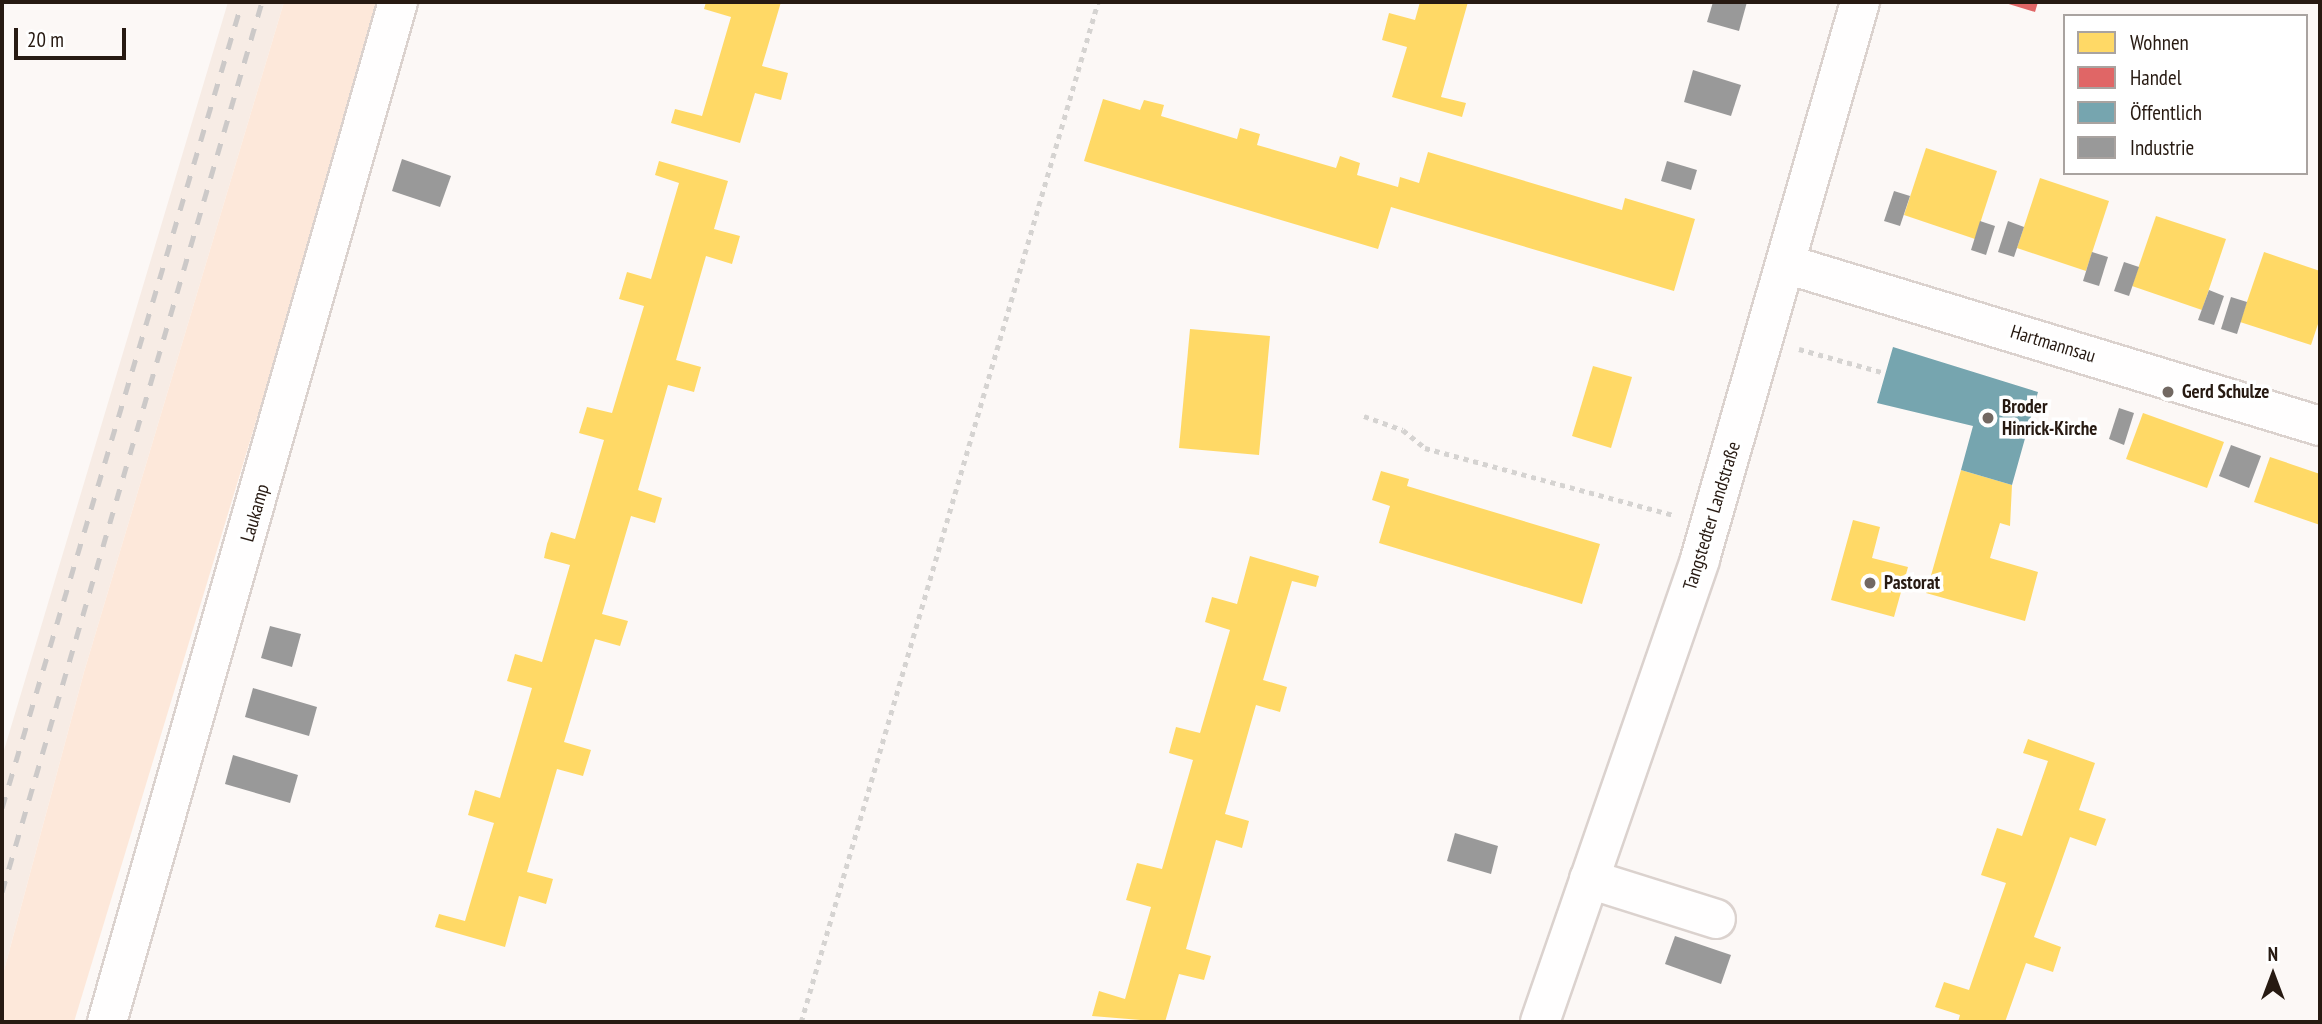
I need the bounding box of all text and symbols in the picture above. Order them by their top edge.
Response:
scale bar [18,14,130,58]
legend [2063,14,2308,175]
text: 20 m [27,26,64,53]
text: Wohnen [2130,29,2189,56]
text: Handel [2130,64,2182,91]
text: Öffentlich [2130,99,2202,126]
text: Industrie [2130,134,2194,161]
street label: Hartmannsau [2008,320,2098,368]
place label: Gerd Schulze [2182,381,2269,403]
marker: Gerd Schulze [2160,384,2176,400]
place label: Broder Hinrick-Kirche [2002,396,2097,440]
marker: Broder Hinrick-Kirche [1980,410,1996,426]
street label: Tangstedter Landstraße [1679,439,1745,593]
street label: Laukamp [236,481,274,545]
place label: Pastorat [1884,572,1940,594]
marker: Pastorat [1862,575,1878,591]
north arrow [2238,940,2308,1010]
text: N [2268,942,2278,966]

